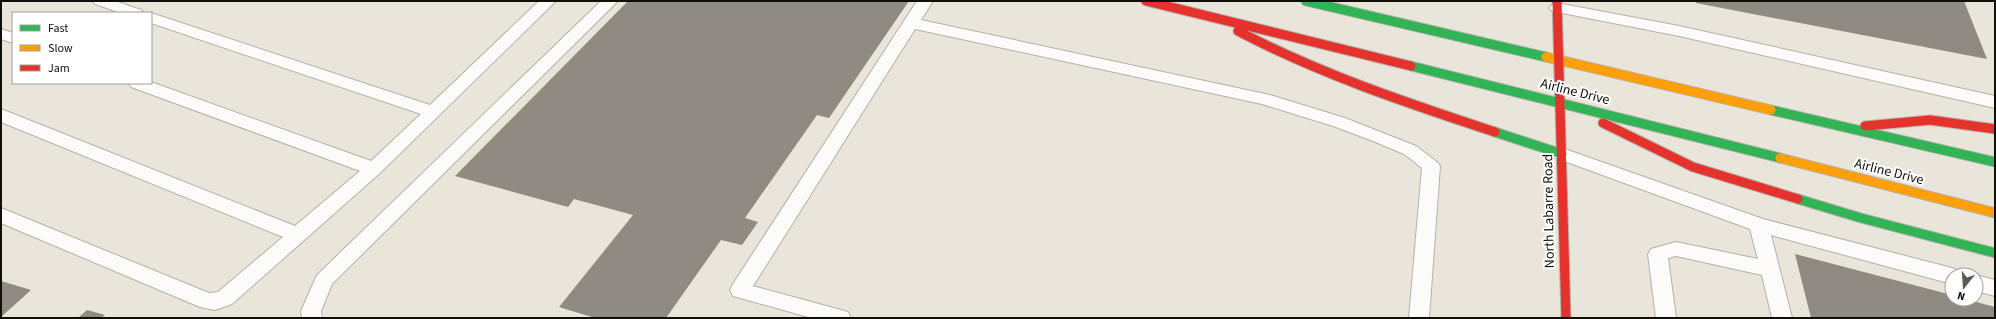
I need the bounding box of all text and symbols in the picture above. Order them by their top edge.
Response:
legend [12,12,152,84]
text: Fast [48,20,68,37]
text: Slow [48,40,73,57]
text: Jam [48,60,70,77]
street label: Airline Drive [1538,74,1612,110]
street label: North Labarre Road [1538,154,1560,268]
street label: Airline Drive [1852,154,1926,190]
north arrow [1944,267,1984,307]
text: N [1956,288,1967,304]

